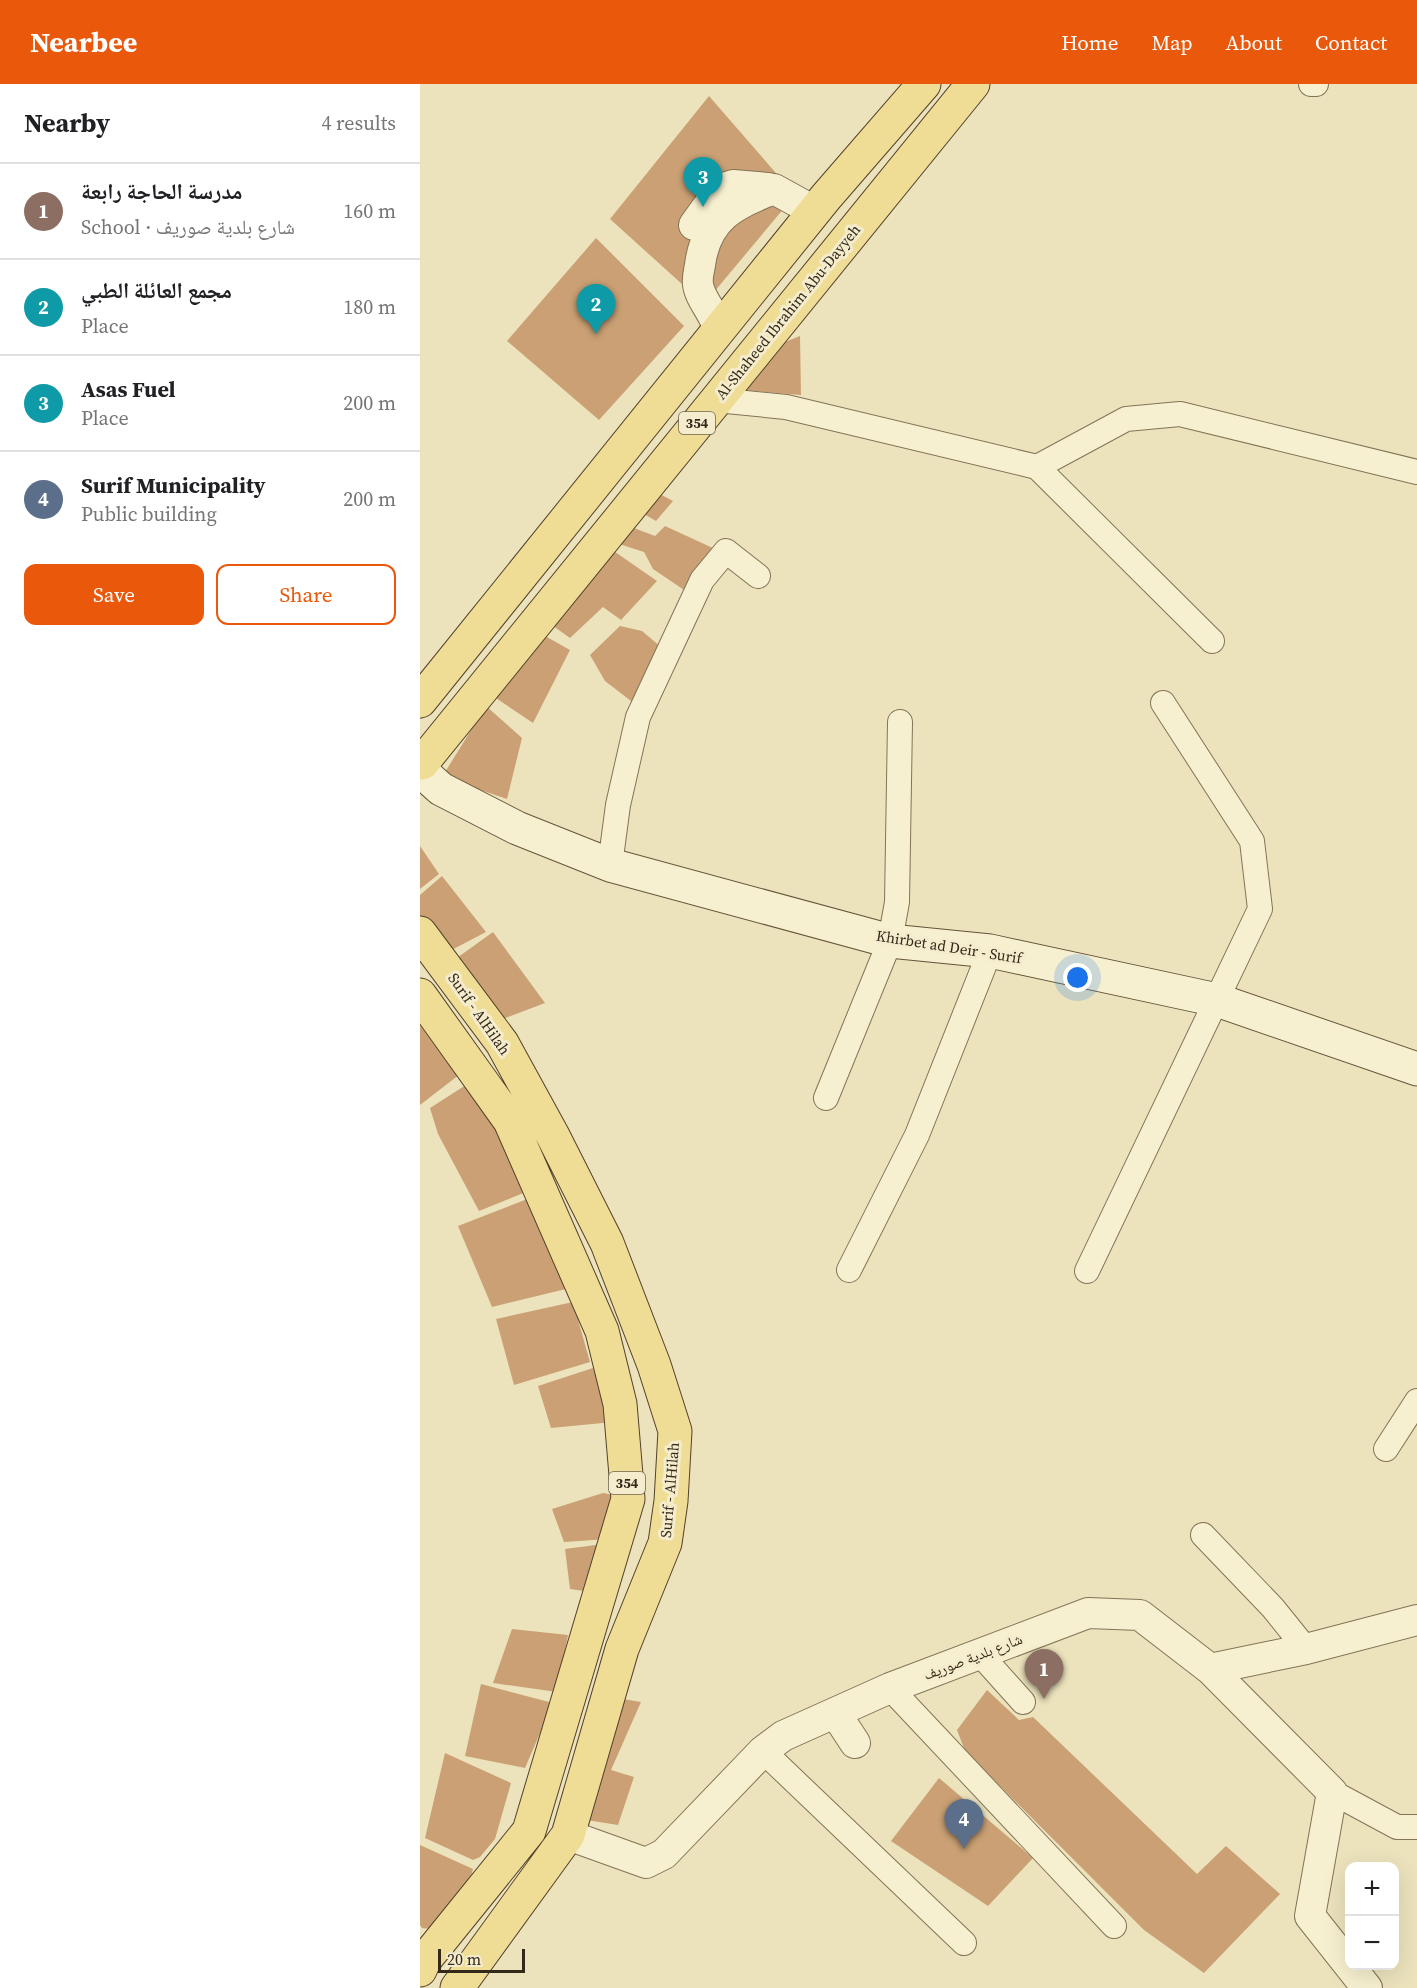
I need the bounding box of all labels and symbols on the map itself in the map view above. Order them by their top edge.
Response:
pin: 3 [684,158,722,207]
street label: Al-Shaheed Ibrahim Abu-Dayyeh [710,220,865,404]
pin: 2 [576,284,615,334]
road number: 354 [679,412,715,434]
street label: Khirbet ad Deir - Surif [875,925,1025,969]
your location [1063,963,1092,992]
street label: Surif - AlHilah [443,968,515,1059]
street label: Surif - AlHilah [655,1441,684,1539]
road number: 354 [609,1472,645,1494]
street label: شارع بلدية صوريف [920,1628,1025,1685]
pin: 1 [1024,1650,1064,1699]
pin: 4 [944,1800,984,1849]
scale bar [438,1946,525,1974]

